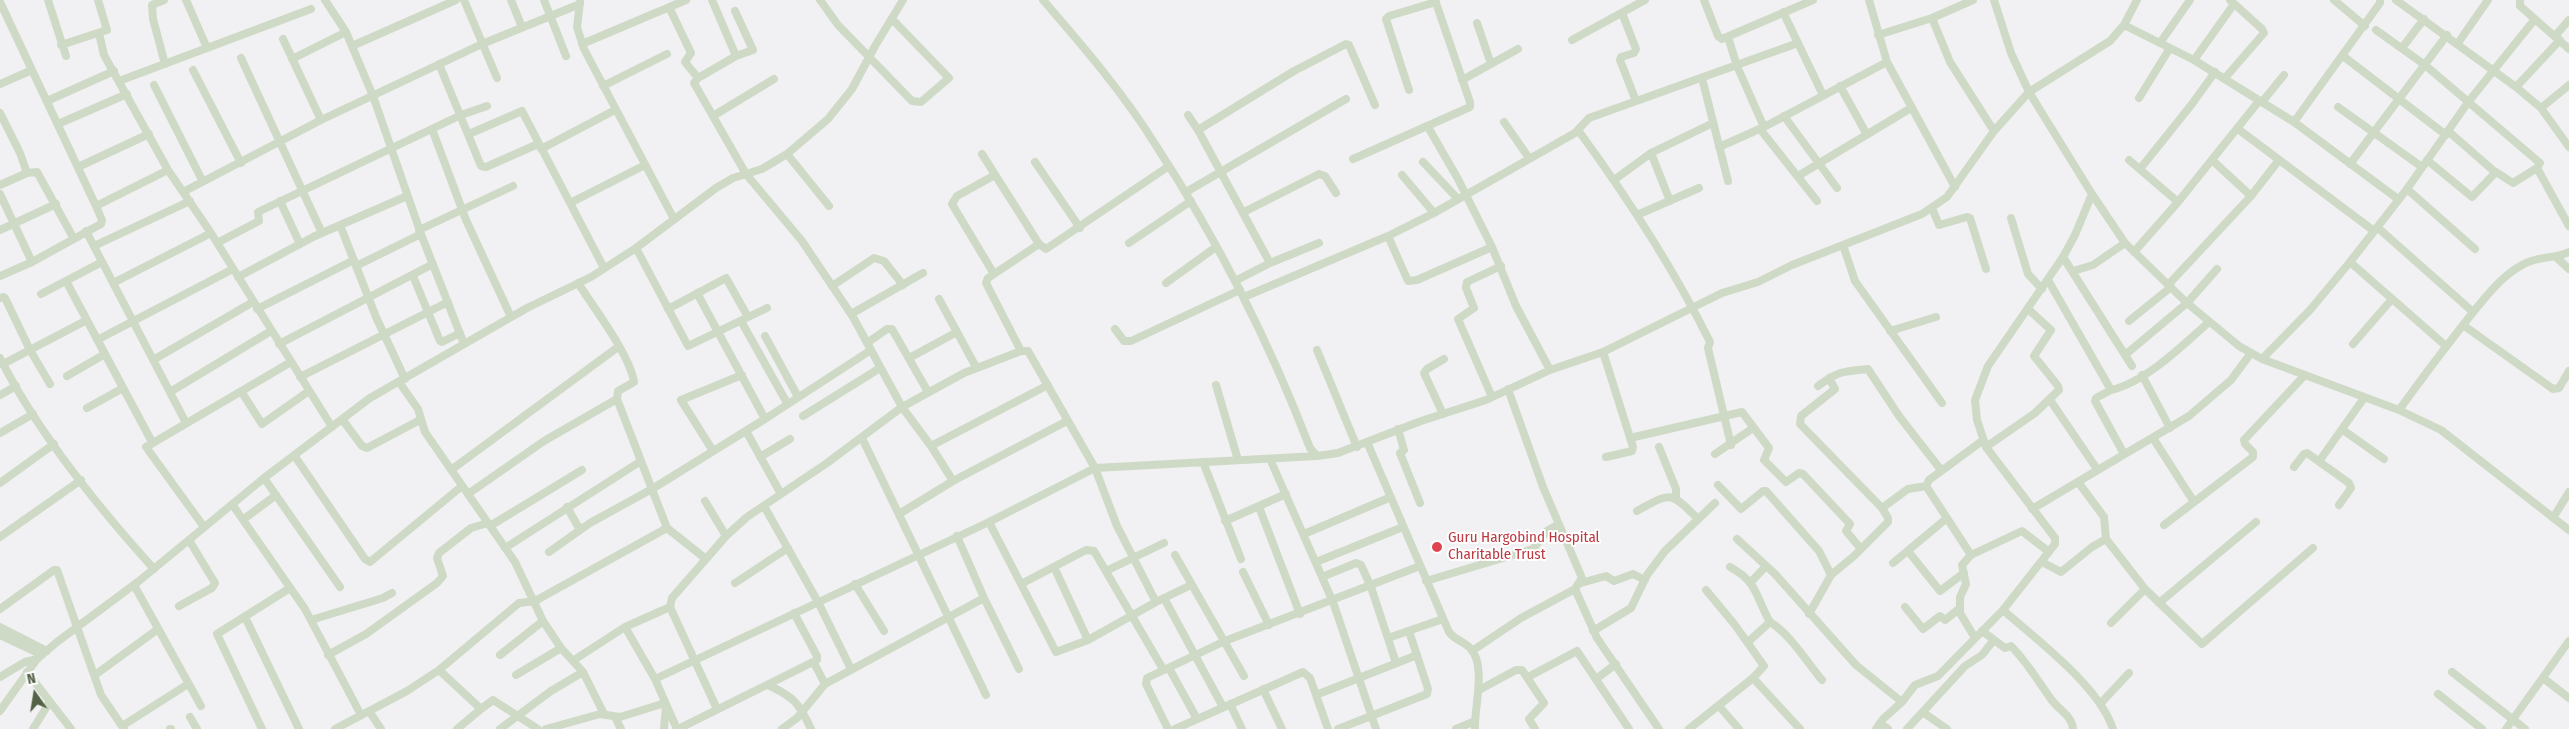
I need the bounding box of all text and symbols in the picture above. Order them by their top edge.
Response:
place label: Guru Hargobind Hospital Charitable Trust [1448,529,1600,564]
marker: Guru Hargobind Hospital Charitable Trust [1430,540,1444,554]
north arrow [10,669,60,719]
text: N [26,670,38,688]

